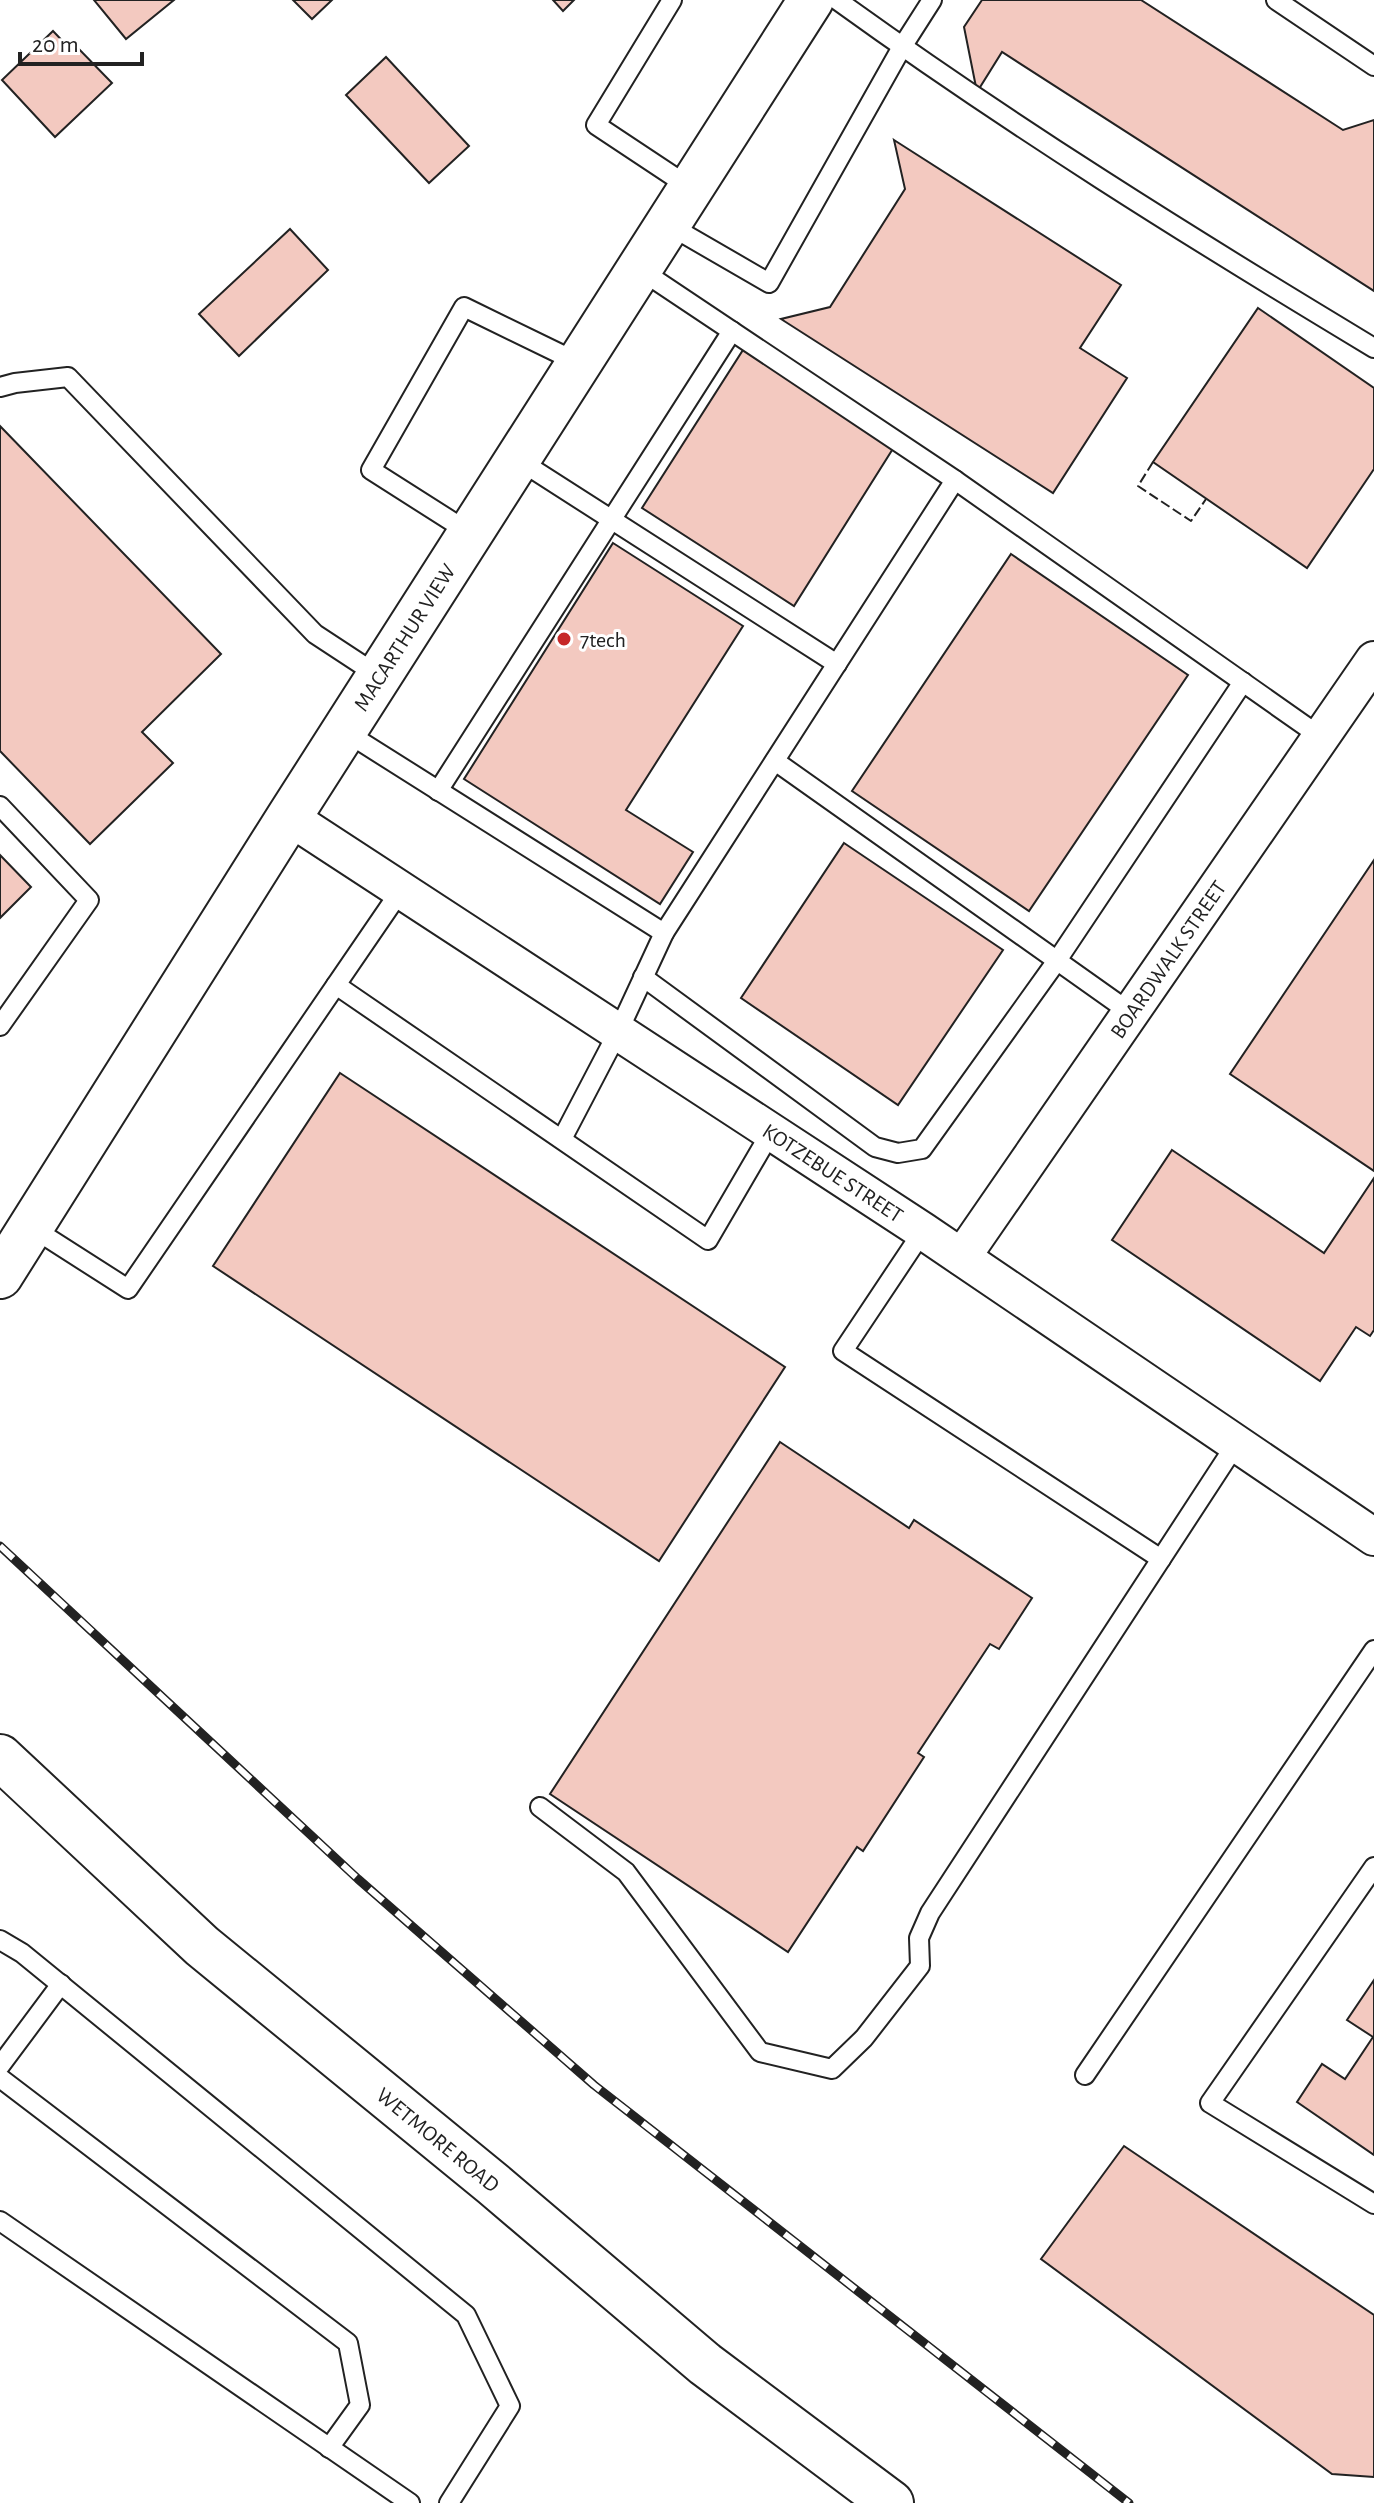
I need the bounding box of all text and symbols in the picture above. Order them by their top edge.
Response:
scale bar [20,16,142,66]
text: 20 m [32,33,79,57]
street label: MACARTHUR VIEW [350,560,460,715]
place label: 7tech [580,629,626,651]
marker: 7tech [555,630,573,648]
street label: BOARDWALK STREET [1107,877,1230,1042]
street label: KOTZEBUE STREET [759,1120,907,1227]
street label: WETMORE ROAD [372,2084,503,2197]

